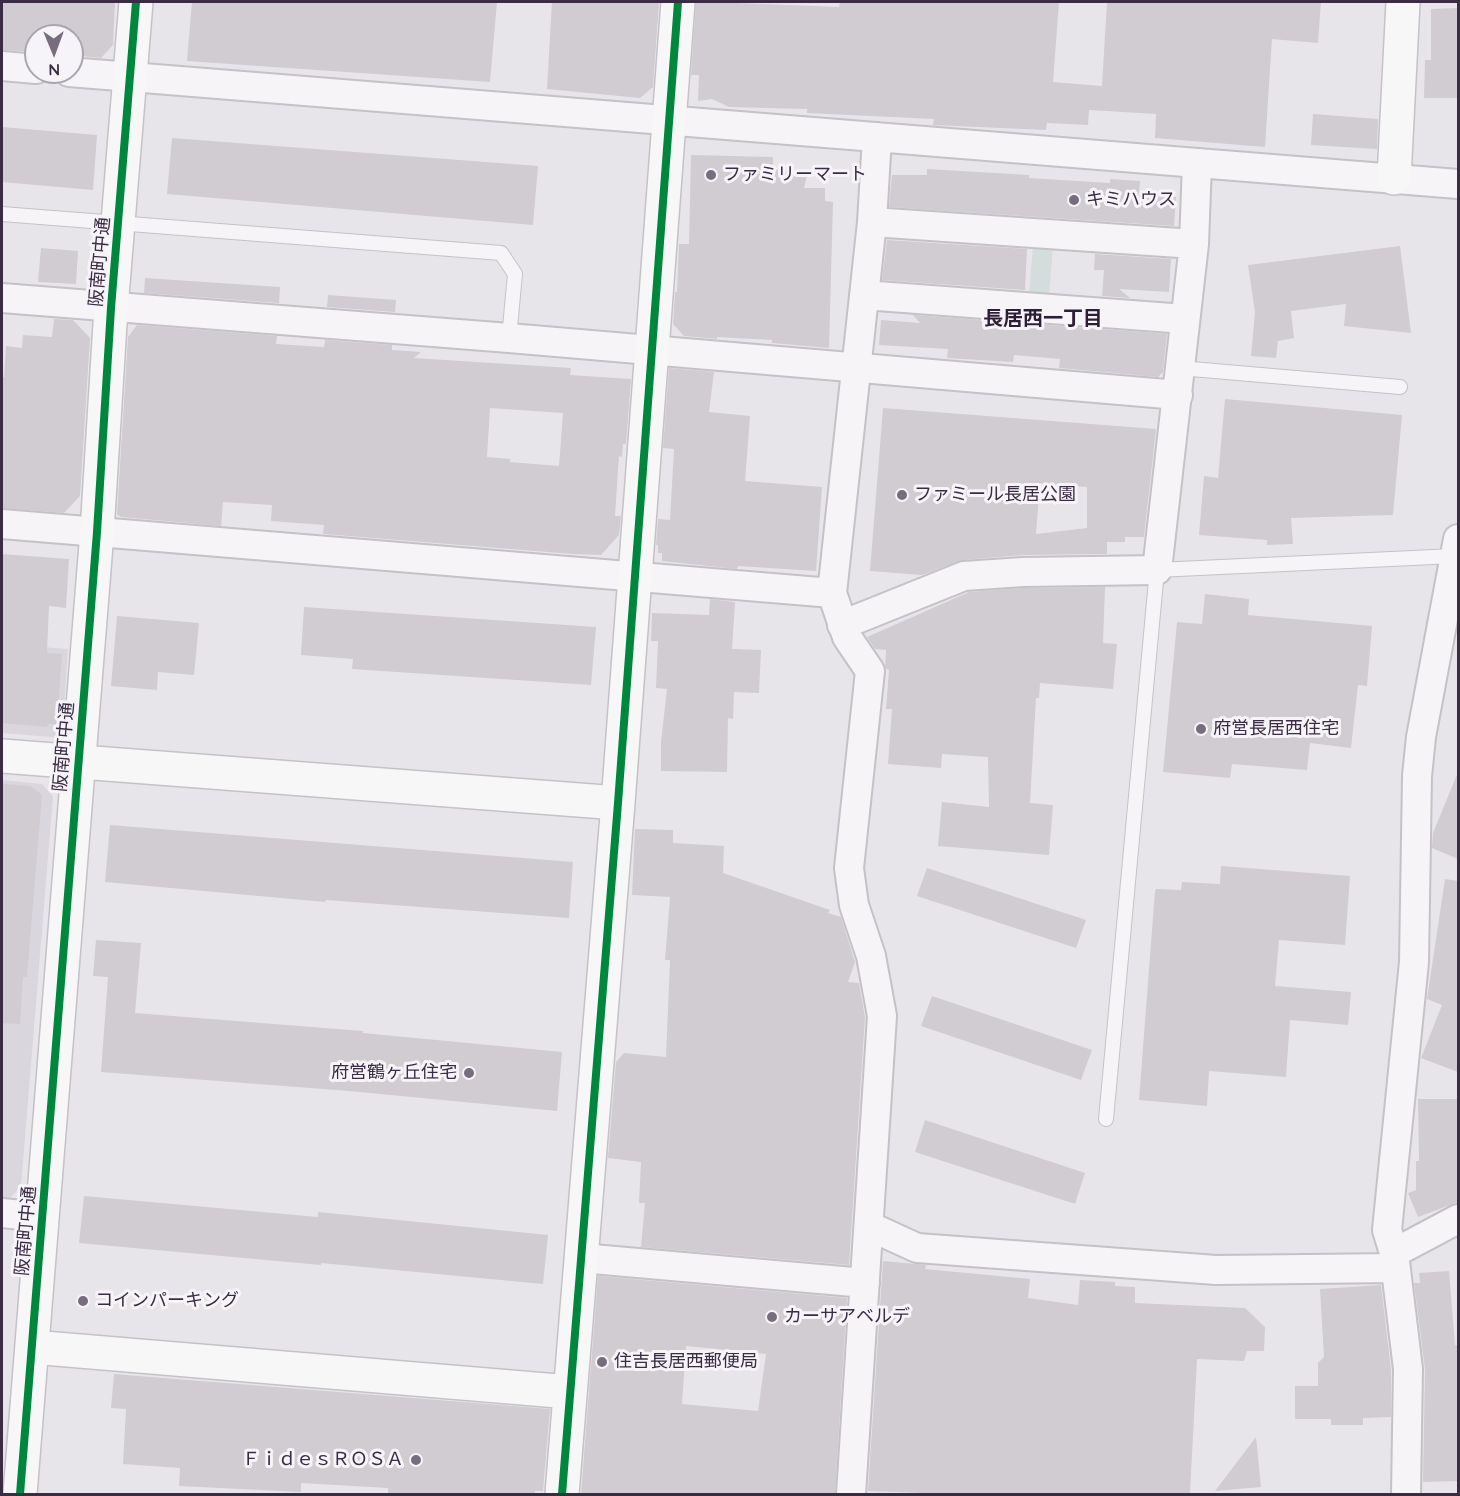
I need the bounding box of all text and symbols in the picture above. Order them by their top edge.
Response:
north arrow [24,24,84,84]
text: N [48,60,60,80]
place label: ファミリーマート [723,164,867,186]
marker: ファミリーマート [704,168,718,182]
place label: キミハウス [1086,189,1176,211]
marker: キミハウス [1067,193,1081,207]
street label: 阪南町中通 [85,216,115,308]
district label: 長居西一丁目 [983,307,1103,331]
place label: ファミール長居公園 [914,484,1076,506]
marker: ファミール長居公園 [895,488,909,502]
street label: 阪南町中通 [49,701,79,793]
place label: 府営長居西住宅 [1213,718,1339,740]
marker: 府営長居西住宅 [1194,722,1208,736]
place label: 府営鶴ヶ丘住宅 [331,1062,457,1084]
marker: 府営鶴ヶ丘住宅 [462,1066,476,1080]
street label: 阪南町中通 [11,1185,41,1277]
place label: コインパーキング [95,1290,239,1312]
marker: コインパーキング [76,1294,90,1308]
place label: カーサアベルデ [784,1306,910,1328]
marker: カーサアベルデ [765,1310,779,1324]
place label: 住吉長居西郵便局 [614,1351,758,1373]
marker: 住吉長居西郵便局 [595,1355,609,1369]
place label: ＦｉｄｅｓＲＯＳＡ [242,1449,404,1471]
marker: ＦｉｄｅｓＲＯＳＡ [409,1453,423,1467]

